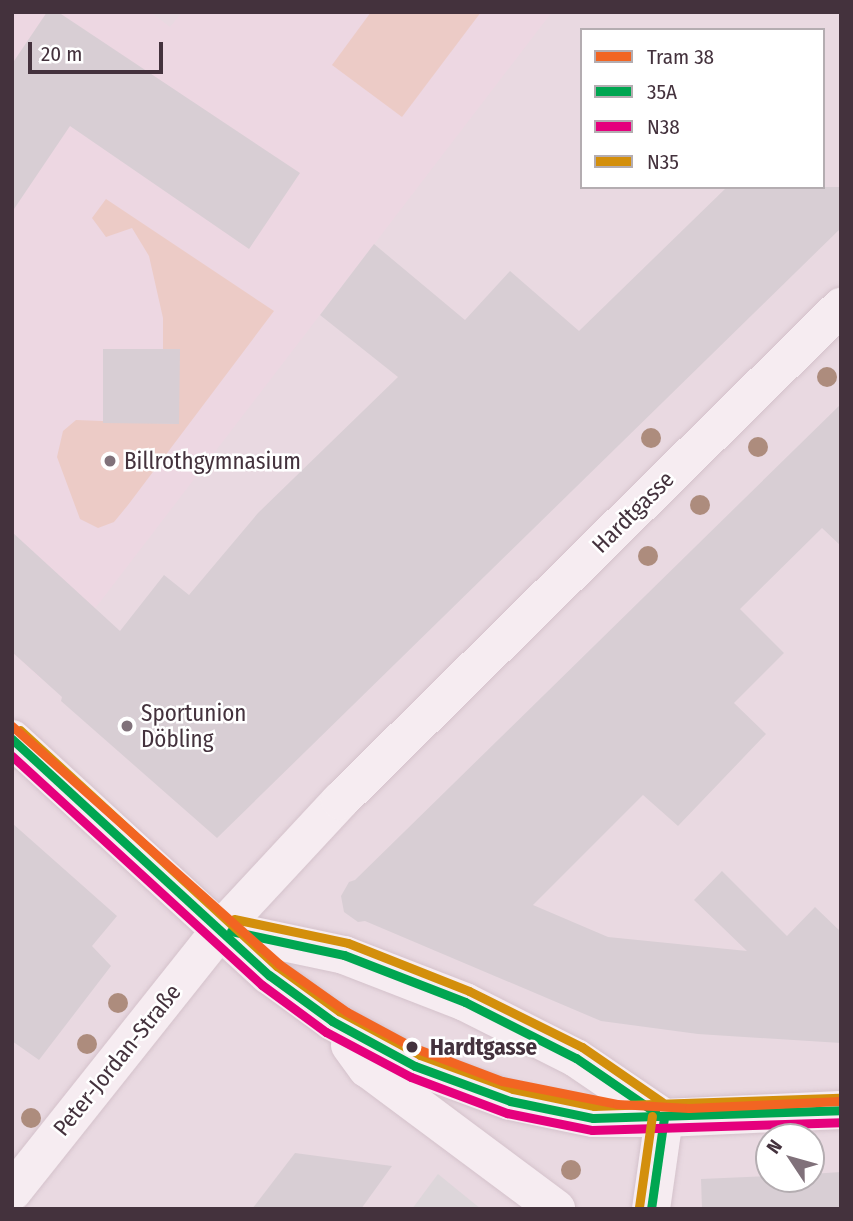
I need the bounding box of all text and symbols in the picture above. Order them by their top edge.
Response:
scale bar [32,28,166,72]
legend [580,28,825,189]
text: 20 m [41,41,82,67]
text: Tram 38 [647,44,714,70]
text: 35A [647,79,677,105]
text: N38 [647,114,680,140]
text: N35 [647,149,679,175]
place label: Billrothgymnasium [124,447,301,475]
marker: Billrothgymnasium [102,453,118,469]
street label: Hardtgasse [586,465,680,559]
place label: Sportunion Döbling [141,699,246,753]
marker: Sportunion Döbling [119,718,135,734]
street label: Peter-Jordan-Straße [47,979,187,1141]
place label: Hardtgasse [430,1033,537,1061]
marker: Hardtgasse [401,1036,423,1058]
north arrow [755,1123,825,1193]
text: N [762,1135,787,1158]

